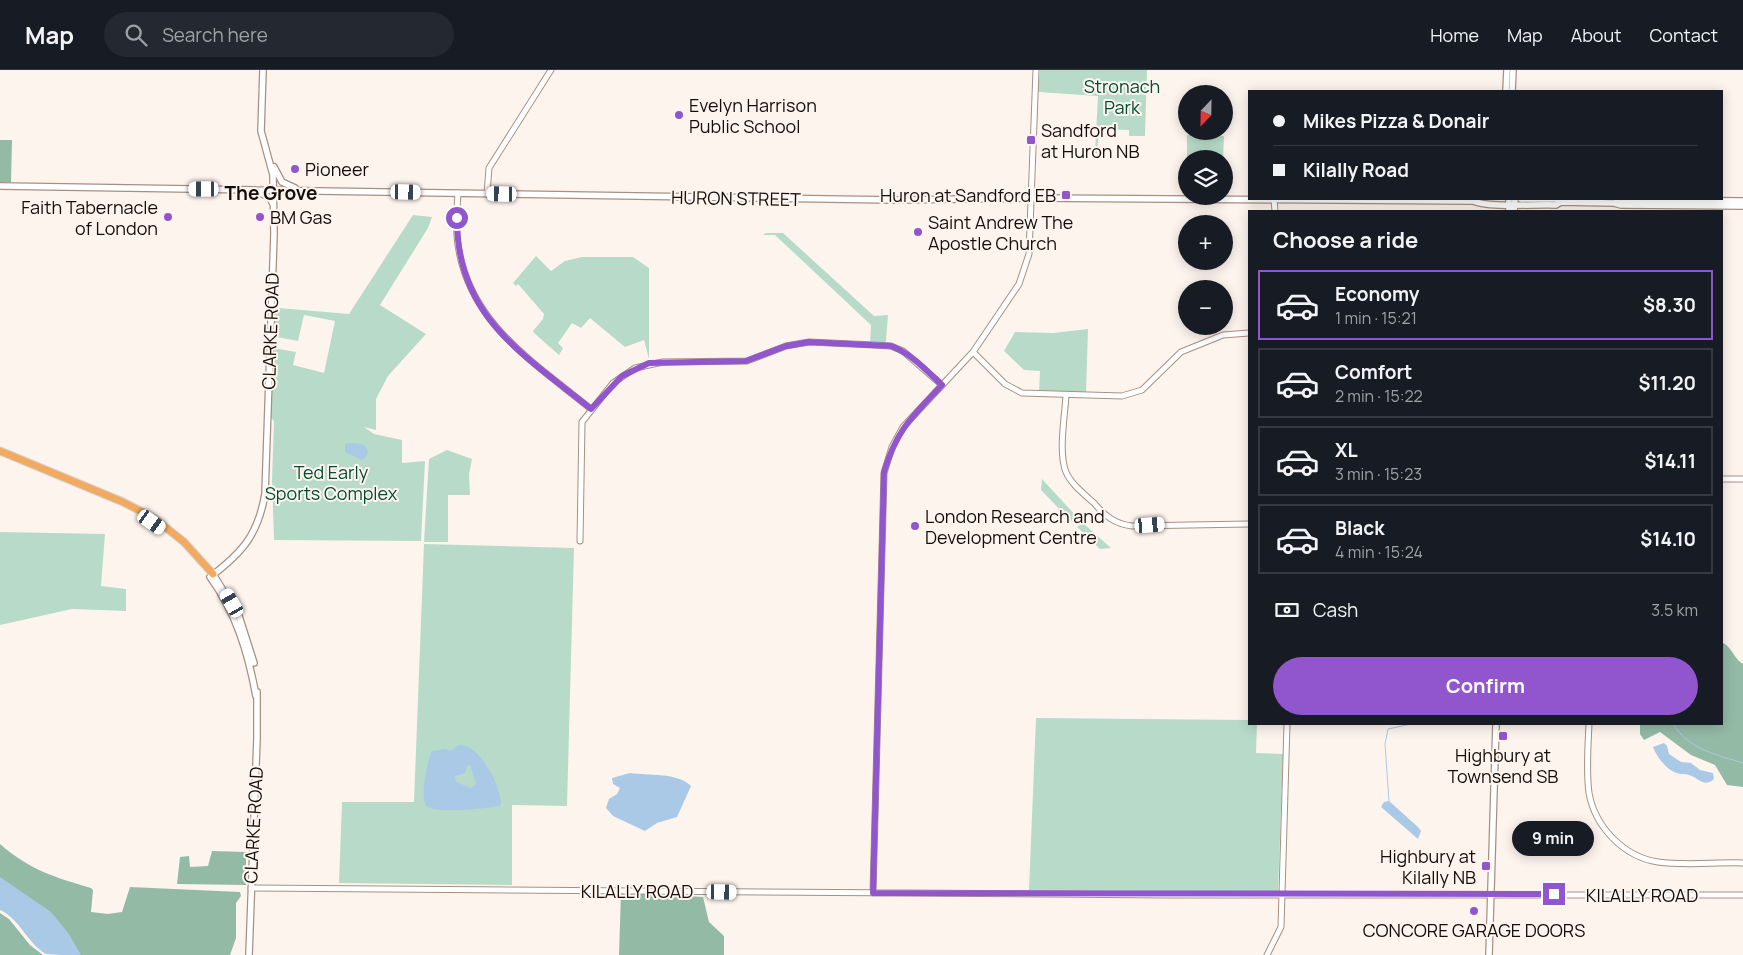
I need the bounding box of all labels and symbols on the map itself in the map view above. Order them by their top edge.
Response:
park label: Stronach Park [1084,74,1160,119]
north arrow [1178,85,1232,140]
place label: Evelyn Harrison Public School [689,93,817,138]
marker: Evelyn Harrison Public School [673,109,685,121]
place label: Sandford at Huron NB [1041,118,1139,163]
marker: Sandford at Huron NB [1025,134,1037,146]
place label: Pioneer [305,157,369,181]
marker: Pioneer [289,163,301,175]
district label: The Grove [225,180,317,206]
car [189,182,219,197]
place label: Huron at Sandford EB [880,183,1056,207]
car [390,184,421,200]
street label: HURON STREET [671,185,801,211]
car [486,186,517,202]
marker: Huron at Sandford EB [1060,189,1072,201]
place label: Faith Tabernacle of London [21,195,158,240]
place label: BM Gas [270,205,332,229]
route start [446,207,468,229]
place label: Saint Andrew The Apostle Church [928,210,1073,255]
marker: Faith Tabernacle of London [162,211,174,223]
marker: BM Gas [254,211,266,223]
marker: Saint Andrew The Apostle Church [912,226,924,238]
street label: CLARKE ROAD [256,272,284,390]
park label: Ted Early Sports Complex [265,460,398,505]
place label: London Research and Development Centre [925,504,1105,549]
car [135,507,168,537]
car [1134,516,1165,534]
marker: London Research and Development Centre [909,520,921,532]
car [218,586,245,620]
marker: Highbury at Townsend SB [1497,730,1509,742]
place label: Highbury at Townsend SB [1448,743,1558,788]
street label: CLARKE ROAD [238,766,268,884]
callout: 9 min [1513,822,1595,856]
place label: Highbury at Kilally NB [1380,844,1476,889]
marker: Highbury at Kilally NB [1480,860,1492,872]
street label: KILALLY ROAD [581,879,693,903]
route end [1543,883,1565,905]
street label: KILALLY ROAD [1586,883,1698,907]
car [706,884,737,900]
marker: CONCORE GARAGE DOORS [1468,905,1480,917]
place label: CONCORE GARAGE DOORS [1363,918,1585,942]

